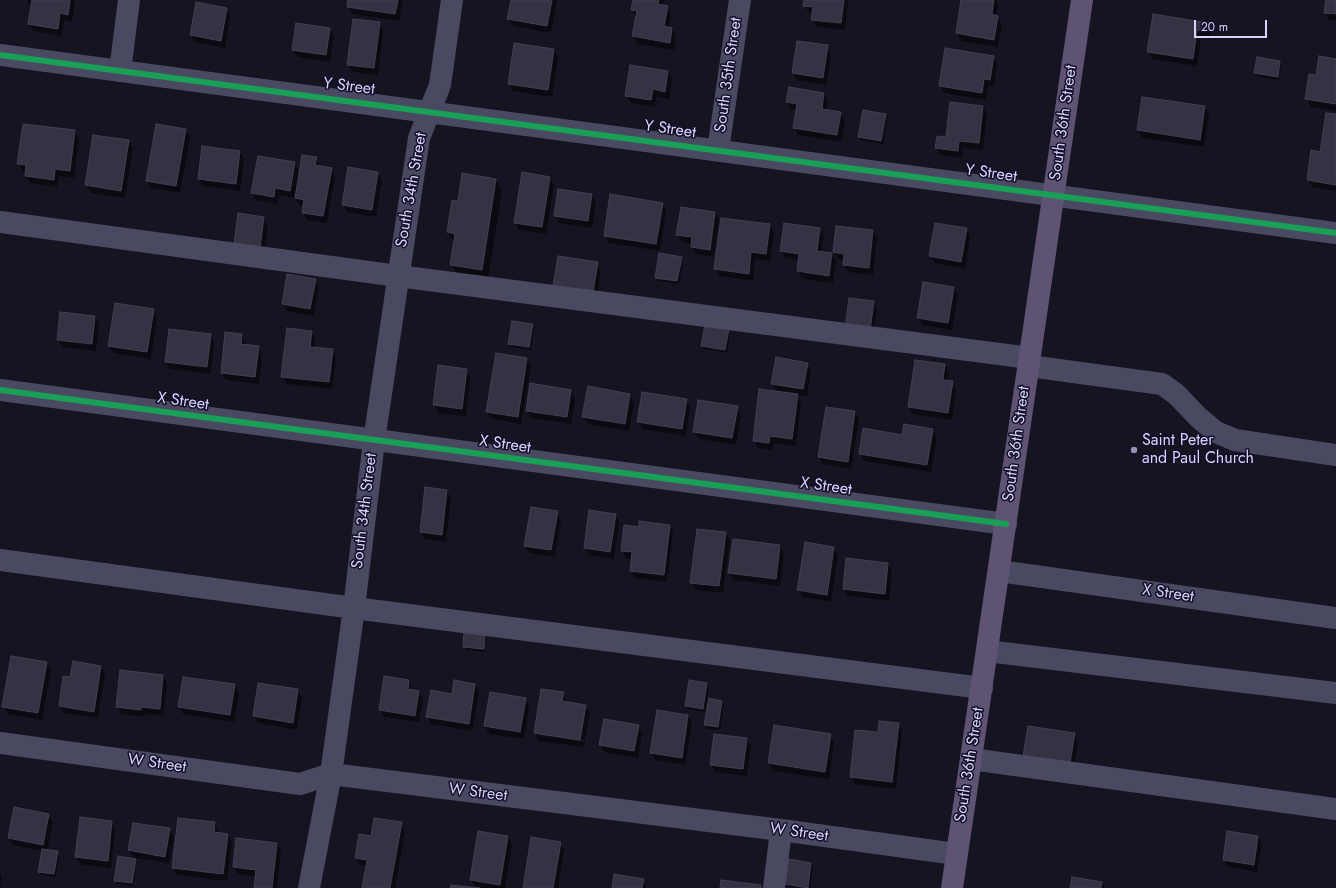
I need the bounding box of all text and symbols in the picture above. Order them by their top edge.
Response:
scale bar [1196,12,1269,38]
street label: South 35th Street [711,16,747,134]
text: 20 m [1201,18,1228,36]
street label: South 36th Street [1046,64,1082,182]
street label: Y Street [322,74,376,100]
street label: Y Street [643,117,697,143]
street label: South 34th Street [392,131,432,249]
street label: Y Street [964,161,1018,187]
street label: South 36th Street [999,385,1035,503]
street label: X Street [156,389,210,415]
place label: Saint Peter and Paul Church [1142,431,1254,469]
street label: X Street [478,432,532,458]
marker: Saint Peter and Paul Church [1129,445,1139,455]
street label: South 34th Street [348,452,382,570]
street label: X Street [799,474,853,500]
street label: X Street [1141,581,1195,607]
street label: South 36th Street [951,706,989,824]
street label: W Street [127,750,187,778]
street label: W Street [448,780,508,806]
street label: W Street [769,819,829,847]

